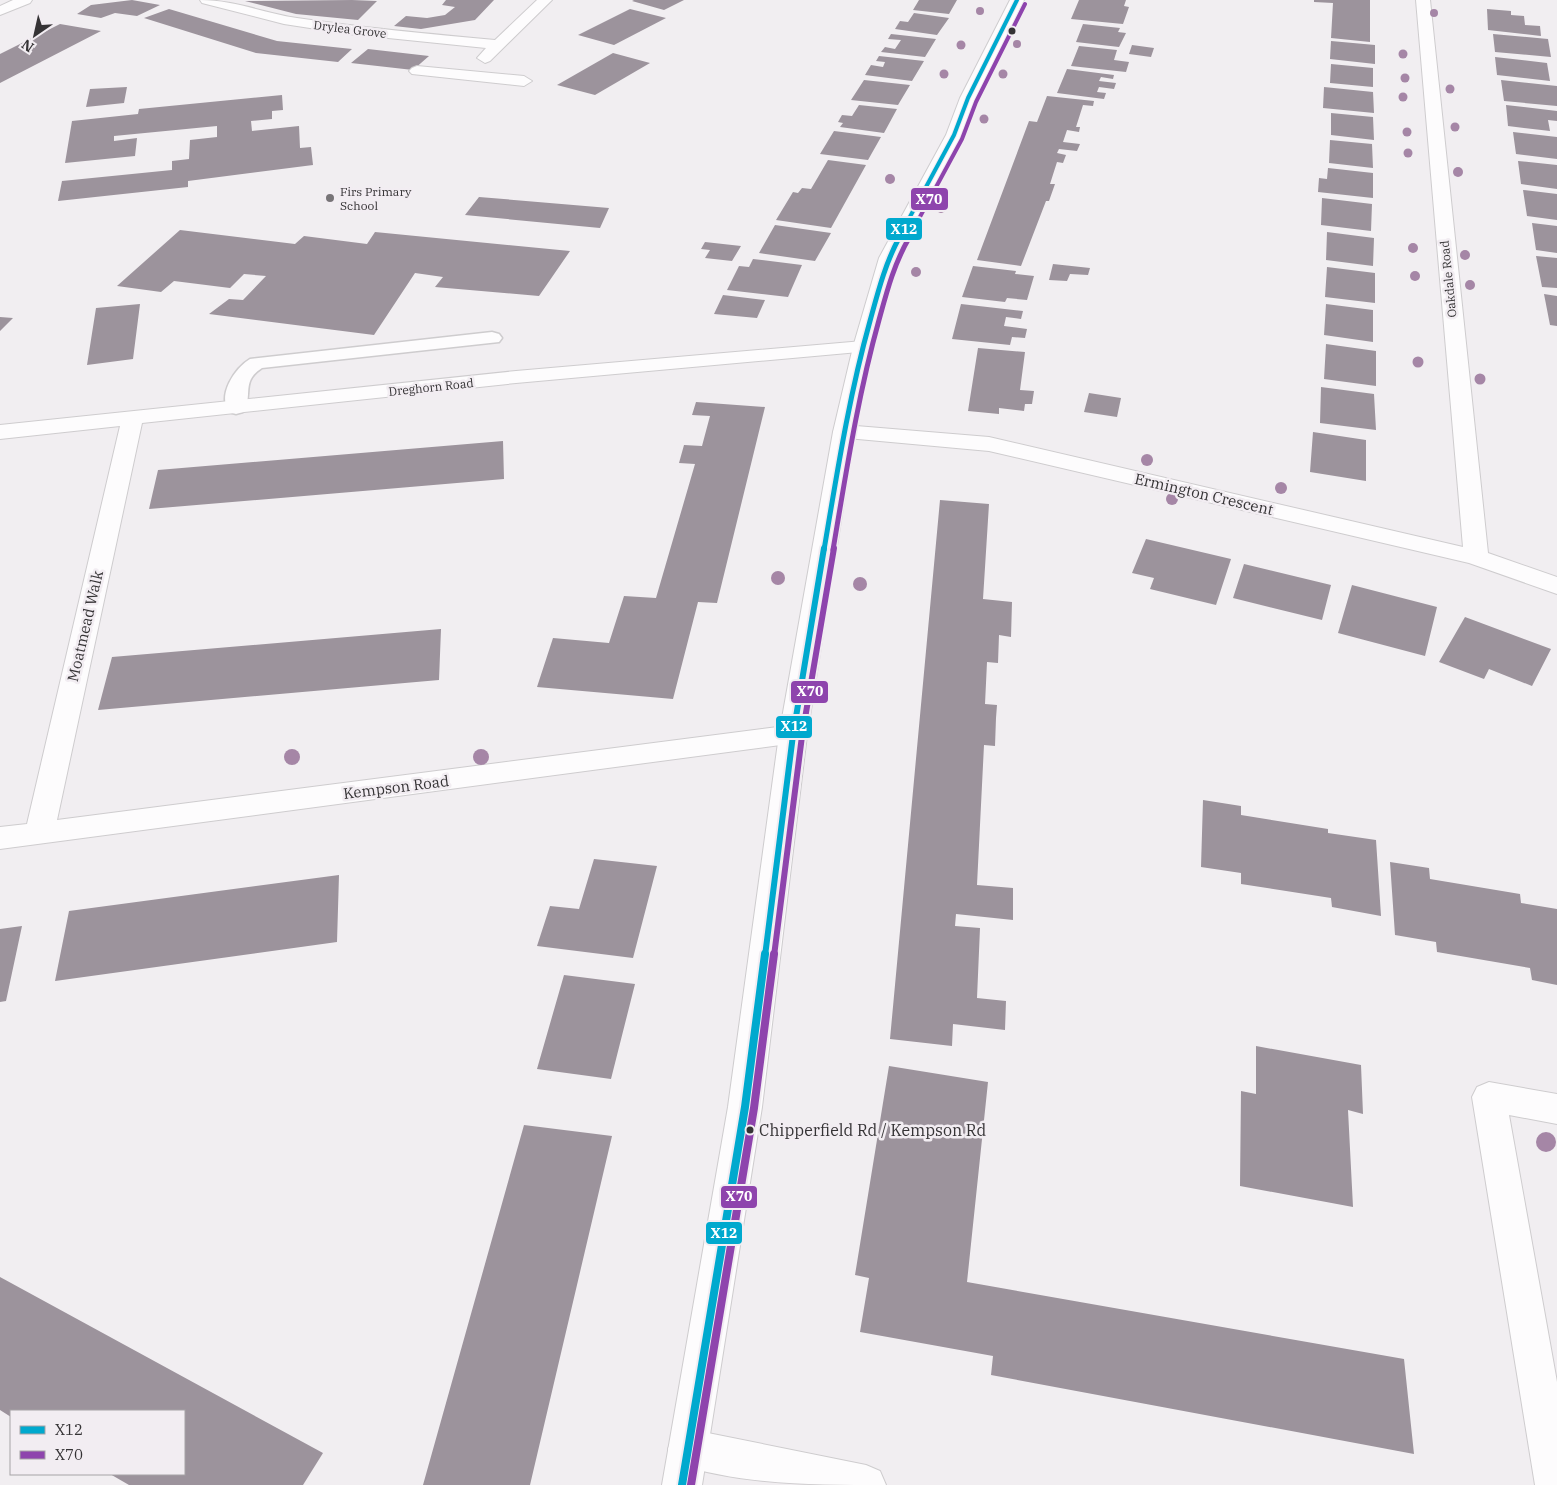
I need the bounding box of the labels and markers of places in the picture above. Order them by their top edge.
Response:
unlabelled marker [1007,26,1017,36]
place label: Firs Primary School [340,184,412,213]
marker: Firs Primary School [324,192,336,204]
place label: Chipperfield Rd / Kempson Rd [759,1120,986,1140]
marker: Chipperfield Rd / Kempson Rd [745,1125,755,1135]

